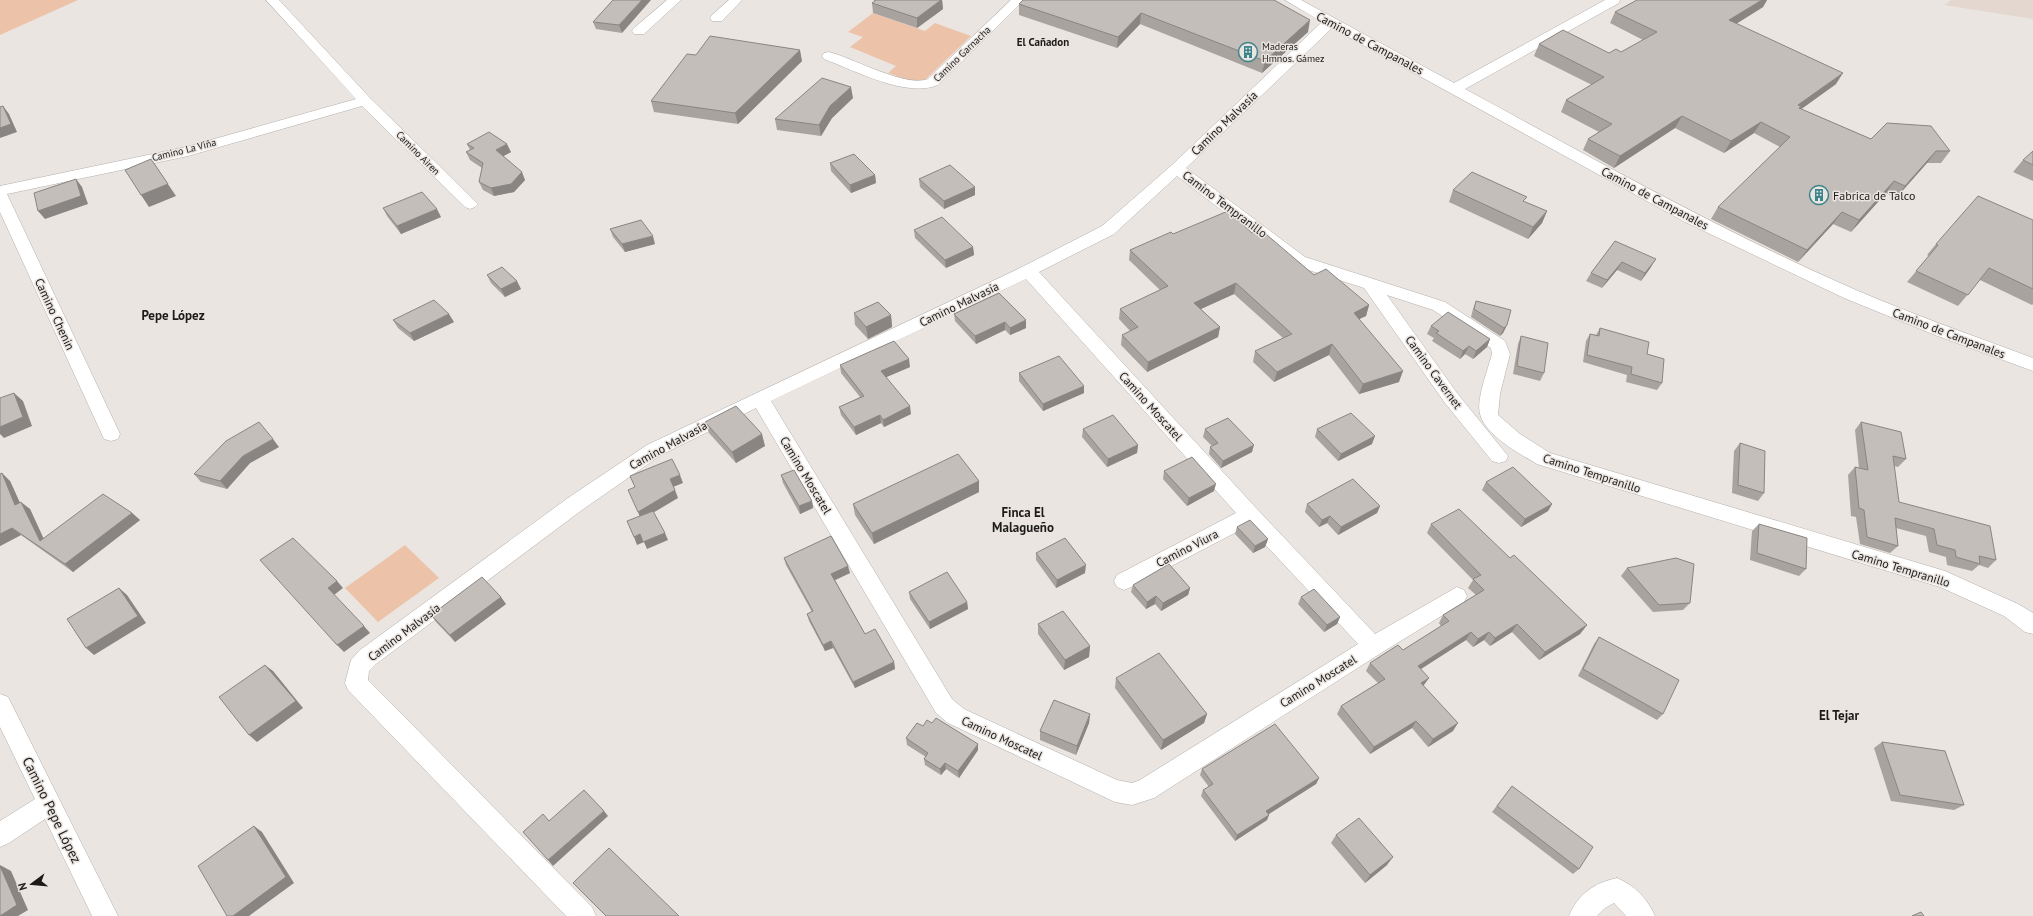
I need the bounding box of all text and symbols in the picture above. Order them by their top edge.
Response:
street label: Camino de Campanales [1314,8,1426,78]
street label: Camino Garnacha [931,23,993,85]
district label: El Cañadon [1017,35,1069,49]
place label: Maderas Hmnos. Gámez [1262,40,1325,65]
building icon: Maderas Hmnos. Gámez [1237,41,1259,63]
street label: Camino Malvasía [1188,87,1260,158]
street label: Camino Airen [393,128,443,178]
street label: Camino La Viña [150,136,218,164]
street label: Camino de Campanales [1599,163,1711,233]
street label: Camino Tempranillo [1180,167,1270,241]
building icon: Fabrica de Talco [1808,184,1830,206]
place label: Fabrica de Talco [1833,188,1915,203]
street label: Camino Chenin [32,276,78,352]
street label: Camino Malvasía [917,278,1001,330]
street label: Camino de Campanales [1891,305,2007,361]
district label: Pepe López [141,307,205,324]
street label: Camino Cavernet [1402,332,1466,412]
street label: Camino Moscatel [1116,368,1186,444]
street label: Camino Malvasía [626,417,710,473]
street label: Camino Moscatel [777,434,835,517]
street label: Camino Tempranillo [1541,450,1643,496]
district label: Finca El Malagueño [992,504,1054,536]
street label: Camino Viura [1153,526,1221,570]
street label: Camino Tempranillo [1850,546,1952,590]
street label: Camino Malvasía [365,600,443,664]
street label: Camino Moscatel [1277,651,1360,711]
district label: El Tejar [1819,707,1860,724]
street label: Camino Moscatel [959,713,1045,764]
street label: Camino Pepe López [18,754,86,866]
north arrow [12,864,52,904]
text: N [15,881,30,892]

